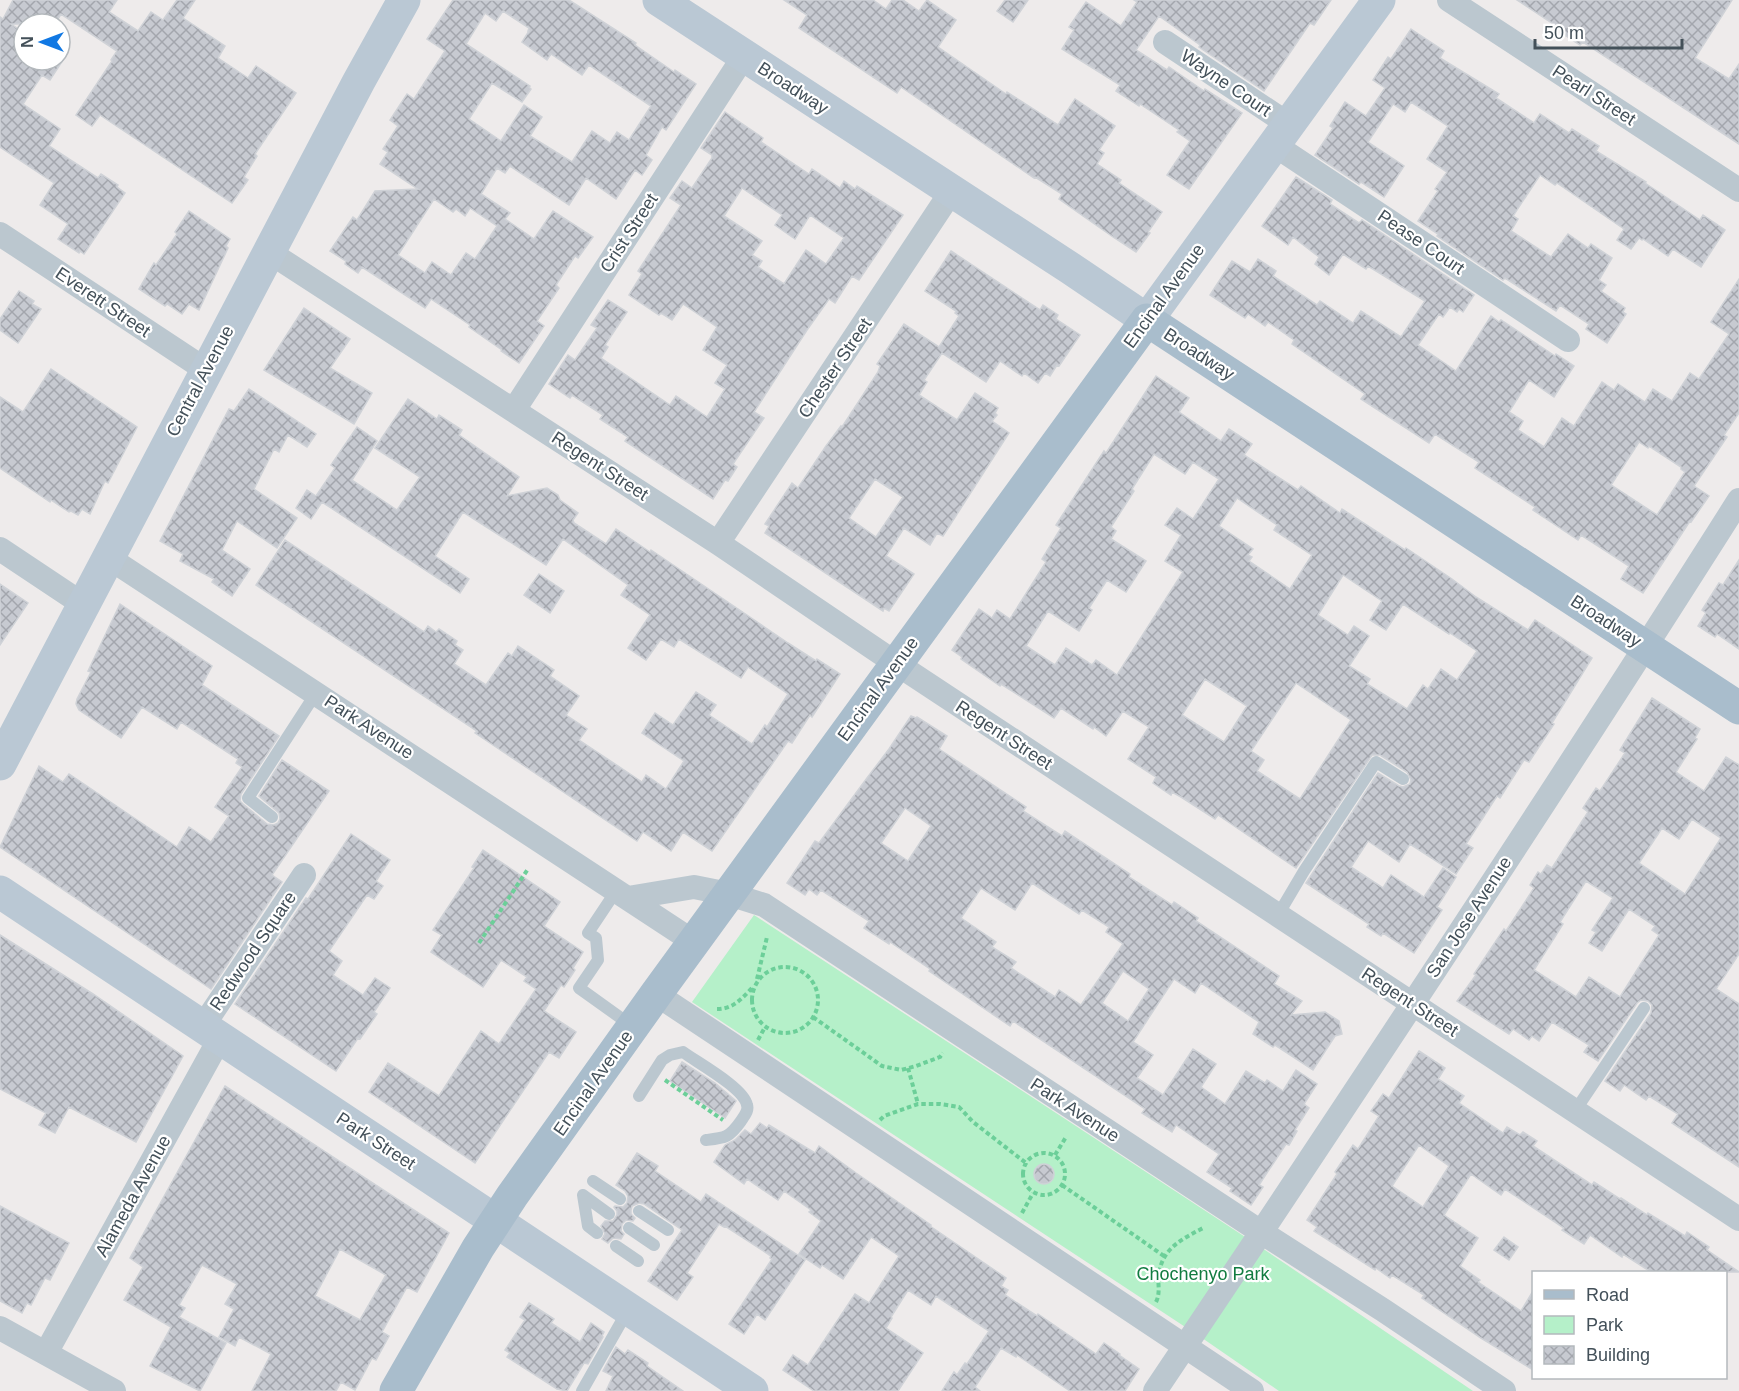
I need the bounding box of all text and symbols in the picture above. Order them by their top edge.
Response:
north arrow [12,12,72,72]
scale bar [1535,12,1682,50]
text: 50 m [1544,23,1584,43]
text: N [19,36,36,48]
street label: Wayne Court [1177,46,1275,120]
street label: Broadway [754,58,832,118]
street label: Pearl Street [1549,61,1639,129]
street label: Crist Street [596,190,662,276]
street label: Pease Court [1374,206,1468,278]
street label: Encinal Avenue [1120,240,1208,352]
street label: Everett Street [52,263,154,341]
street label: Chester Street [794,314,876,422]
street label: Central Avenue [162,322,238,440]
street label: Broadway [1160,324,1238,384]
street label: Regent Street [548,427,652,505]
street label: Broadway [1567,591,1645,651]
street label: Encinal Avenue [834,633,922,745]
street label: Park Avenue [321,691,417,763]
street label: Regent Street [952,696,1056,774]
street label: San Jose Avenue [1423,853,1515,981]
street label: Redwood Square [206,888,300,1014]
street label: Regent Street [1358,963,1462,1041]
street label: Encinal Avenue [549,1027,637,1139]
street label: Park Avenue [1027,1074,1123,1146]
street label: Park Street [333,1108,419,1174]
street label: Alameda Avenue [91,1132,175,1260]
park label: Chochenyo Park [1136,1264,1271,1284]
legend [1532,1271,1727,1379]
text: Road [1586,1285,1629,1305]
text: Park [1586,1315,1624,1335]
text: Building [1586,1345,1650,1365]

